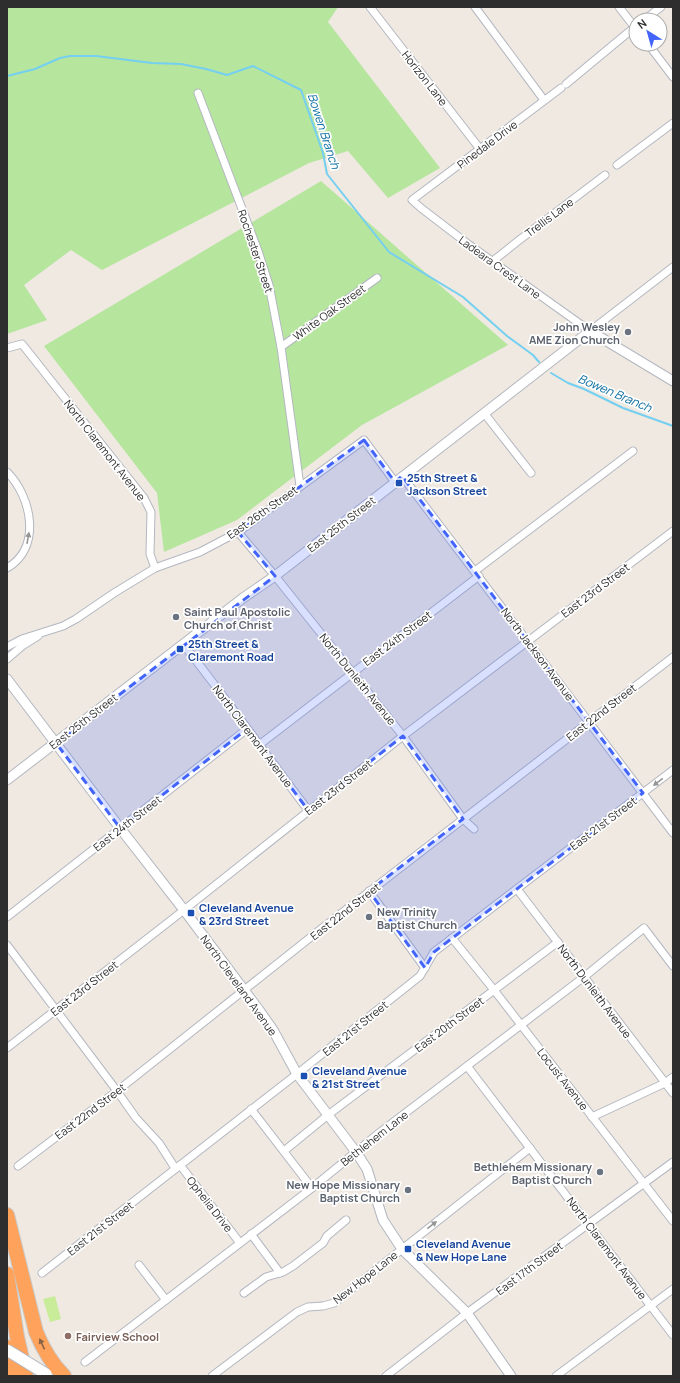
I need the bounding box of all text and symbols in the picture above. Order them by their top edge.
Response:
north arrow [628,12,668,52]
text: N [634,15,649,32]
street label: Horizon Lane [399,47,452,109]
water label: Bowen Branch [304,91,344,172]
street label: Pinedale Drive [454,116,521,172]
street label: Trellis Lane [522,194,577,240]
street label: Rochester Street [235,207,277,295]
street label: Ladeara Crest Lane [456,232,544,302]
street label: White Oak Street [290,281,368,343]
place label: John Wesley AME Zion Church [529,319,621,347]
marker: John Wesley AME Zion Church [623,327,633,337]
water label: Bowen Branch [576,370,655,417]
street label: North Claremont Avenue [61,396,150,504]
place label: 25th Street & Jackson Street [407,470,487,498]
marker: 25th Street & Jackson Street [394,478,404,488]
street label: East 26th Street [224,482,300,542]
street label: East 25th Street [304,493,378,555]
one-way arrow [25,532,31,544]
street label: East 23rd Street [558,559,632,621]
place label: Saint Paul Apostolic Church of Christ [184,604,290,632]
street label: North Jackson Avenue [498,605,578,704]
street label: East 24th Street [359,607,435,669]
marker: Saint Paul Apostolic Church of Christ [171,612,181,622]
street label: North Dunleith Avenue [316,630,400,728]
place label: 25th Street & Claremont Road [188,636,274,664]
marker: 25th Street & Claremont Road [175,644,185,654]
street label: East 22nd Street [563,680,639,744]
street label: North Claremont Avenue [210,682,297,791]
street label: East 25th Street [46,690,120,752]
street label: East 23rd Street [301,756,375,818]
one-way arrow [653,777,663,785]
street label: East 24th Street [90,792,164,854]
street label: East 21st Street [567,793,639,853]
street label: East 22nd Street [307,879,383,943]
place label: Cleveland Avenue & 23rd Street [199,900,294,928]
place label: New Trinity Baptist Church [377,904,457,932]
marker: Cleveland Avenue & 23rd Street [186,908,196,918]
marker: New Trinity Baptist Church [364,912,374,922]
street label: North Cleveland Avenue [197,932,281,1039]
street label: North Dunleith Avenue [555,941,636,1041]
street label: East 23rd Street [47,957,121,1019]
street label: East 20th Street [411,993,487,1055]
street label: East 21st Street [319,997,391,1059]
street label: Locust Avenue [534,1045,592,1114]
place label: Cleveland Avenue & 21st Street [312,1063,407,1091]
marker: Cleveland Avenue & 21st Street [299,1071,309,1081]
street label: East 22nd Street [52,1079,128,1143]
street label: Bethlehem Lane [337,1106,411,1169]
place label: Bethlehem Missionary Baptist Church [474,1159,593,1187]
marker: Bethlehem Missionary Baptist Church [595,1167,605,1177]
street label: Ophelia Drive [184,1173,237,1235]
place label: New Hope Missionary Baptist Church [286,1177,401,1205]
marker: New Hope Missionary Baptist Church [403,1185,413,1195]
street label: North Claremont Avenue [564,1194,651,1303]
street label: East 21st Street [64,1197,136,1259]
one-way arrow [427,1220,438,1229]
place label: Cleveland Avenue & New Hope Lane [416,1236,511,1264]
street label: East 17th Street [493,1238,565,1298]
marker: Cleveland Avenue & New Hope Lane [403,1244,413,1254]
street label: New Hope Lane [330,1247,401,1307]
place label: Fairview School [76,1329,159,1344]
marker: Fairview School [63,1331,73,1341]
one-way arrow [39,1339,45,1350]

